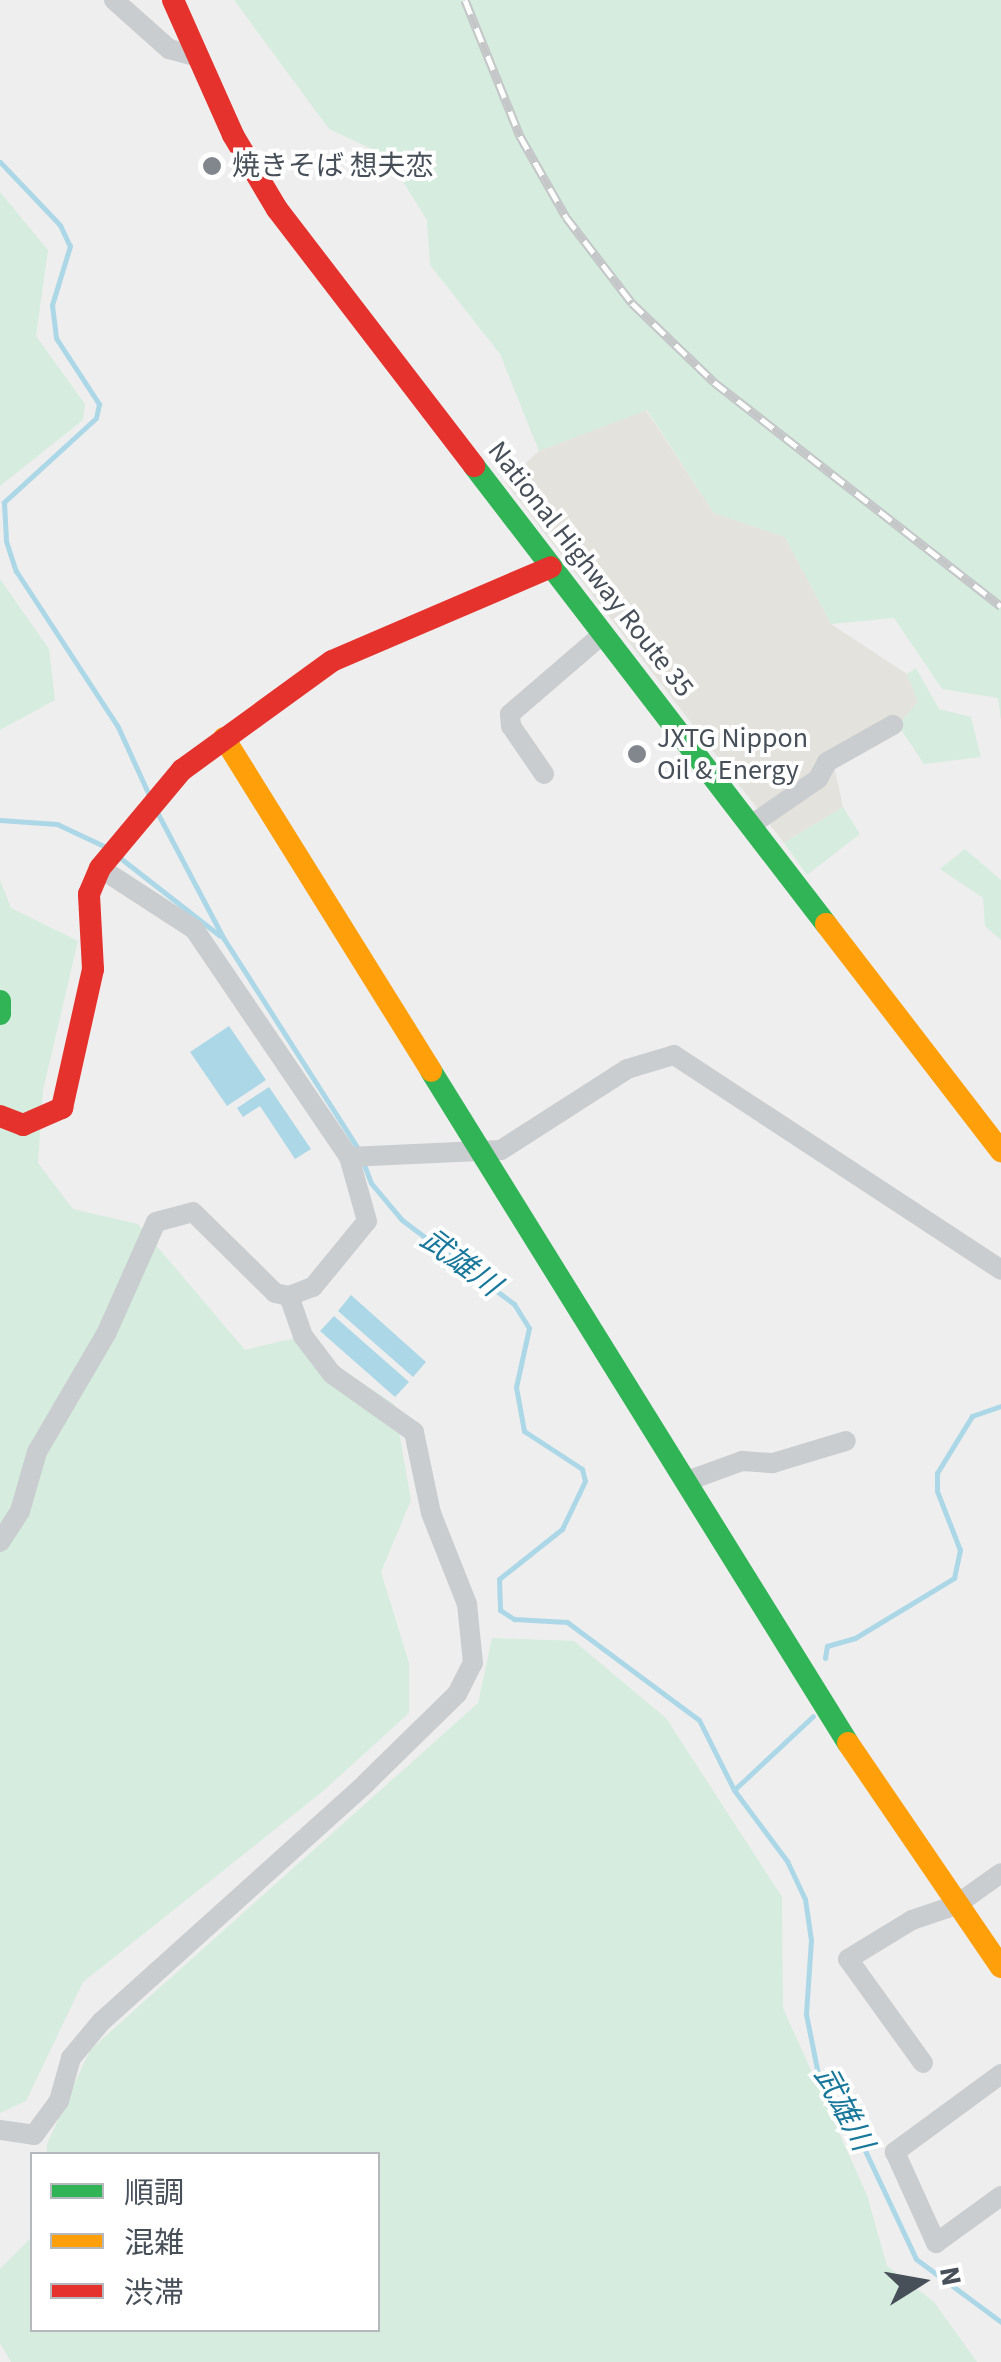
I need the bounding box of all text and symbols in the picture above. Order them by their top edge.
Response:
place label: 焼きそば 想夫恋 [232,149,434,183]
marker: 焼きそば 想夫恋 [201,155,223,177]
street label: National Highway Route 35 [481,434,701,704]
place label: JXTG Nippon Oil & Energy [657,721,808,787]
marker: JXTG Nippon Oil & Energy [626,743,648,765]
water label: 武雄川 [413,1222,507,1304]
water label: 武雄川 [806,2061,880,2157]
legend [30,2152,380,2332]
text: 順調 [124,2172,184,2215]
text: 混雑 [124,2222,184,2265]
north arrow [871,2232,971,2332]
text: N [929,2263,972,2289]
text: 渋滞 [124,2272,184,2315]

